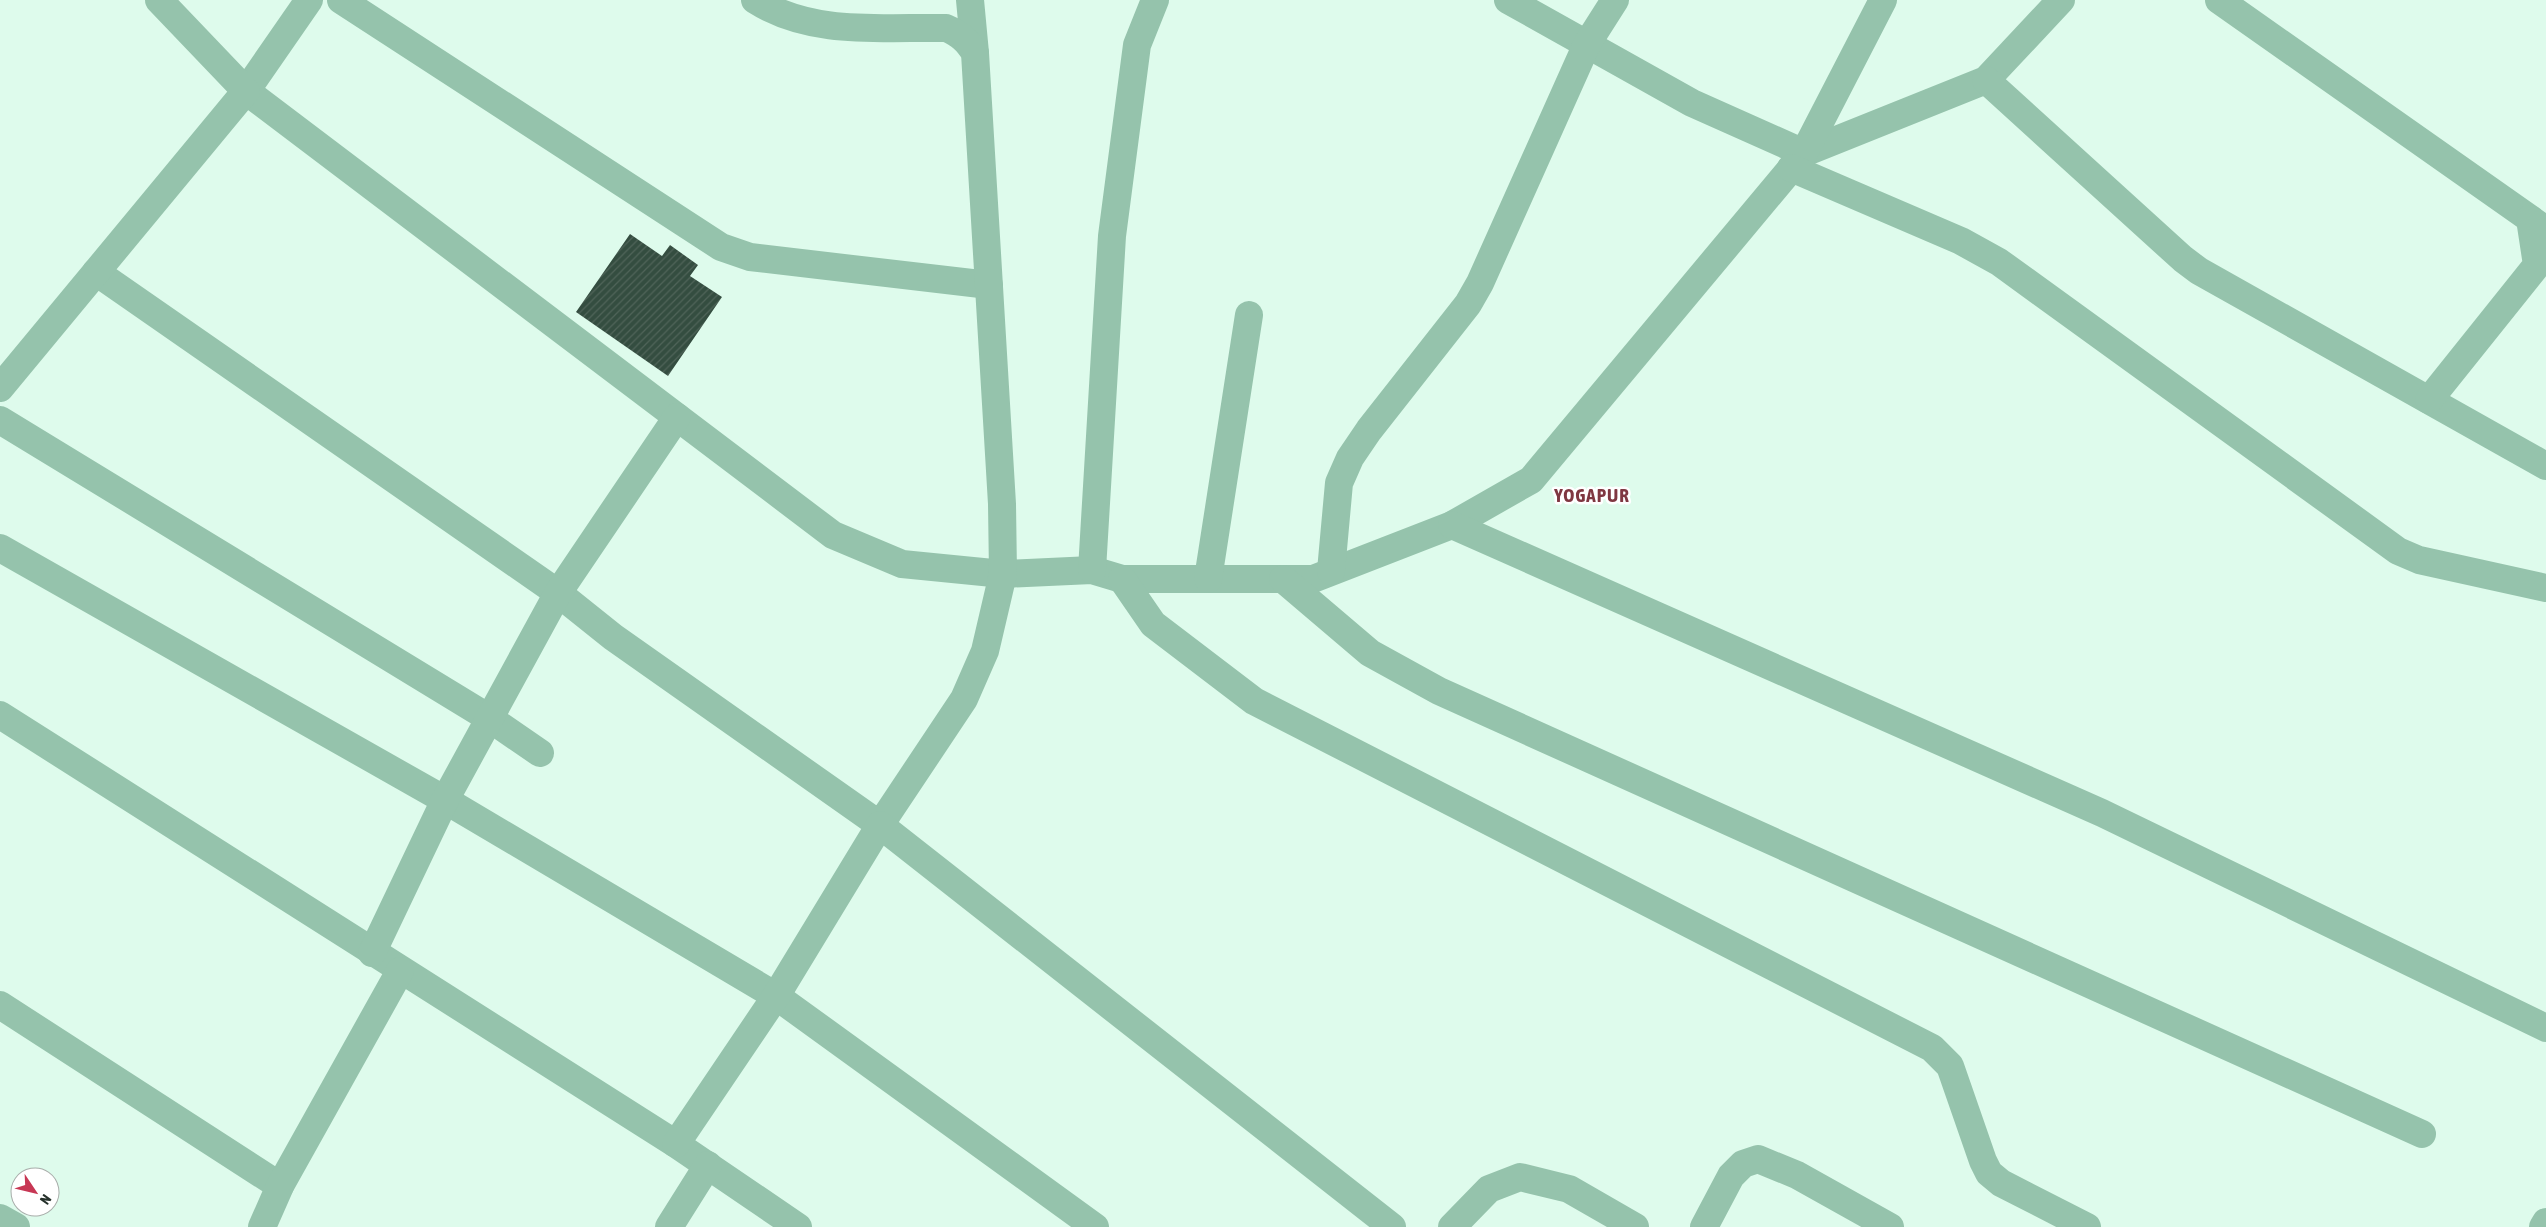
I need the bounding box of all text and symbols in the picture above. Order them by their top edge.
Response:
district label: YOGAPUR [1553,484,1630,506]
north arrow [10,1167,60,1217]
text: N [37,1191,55,1207]

